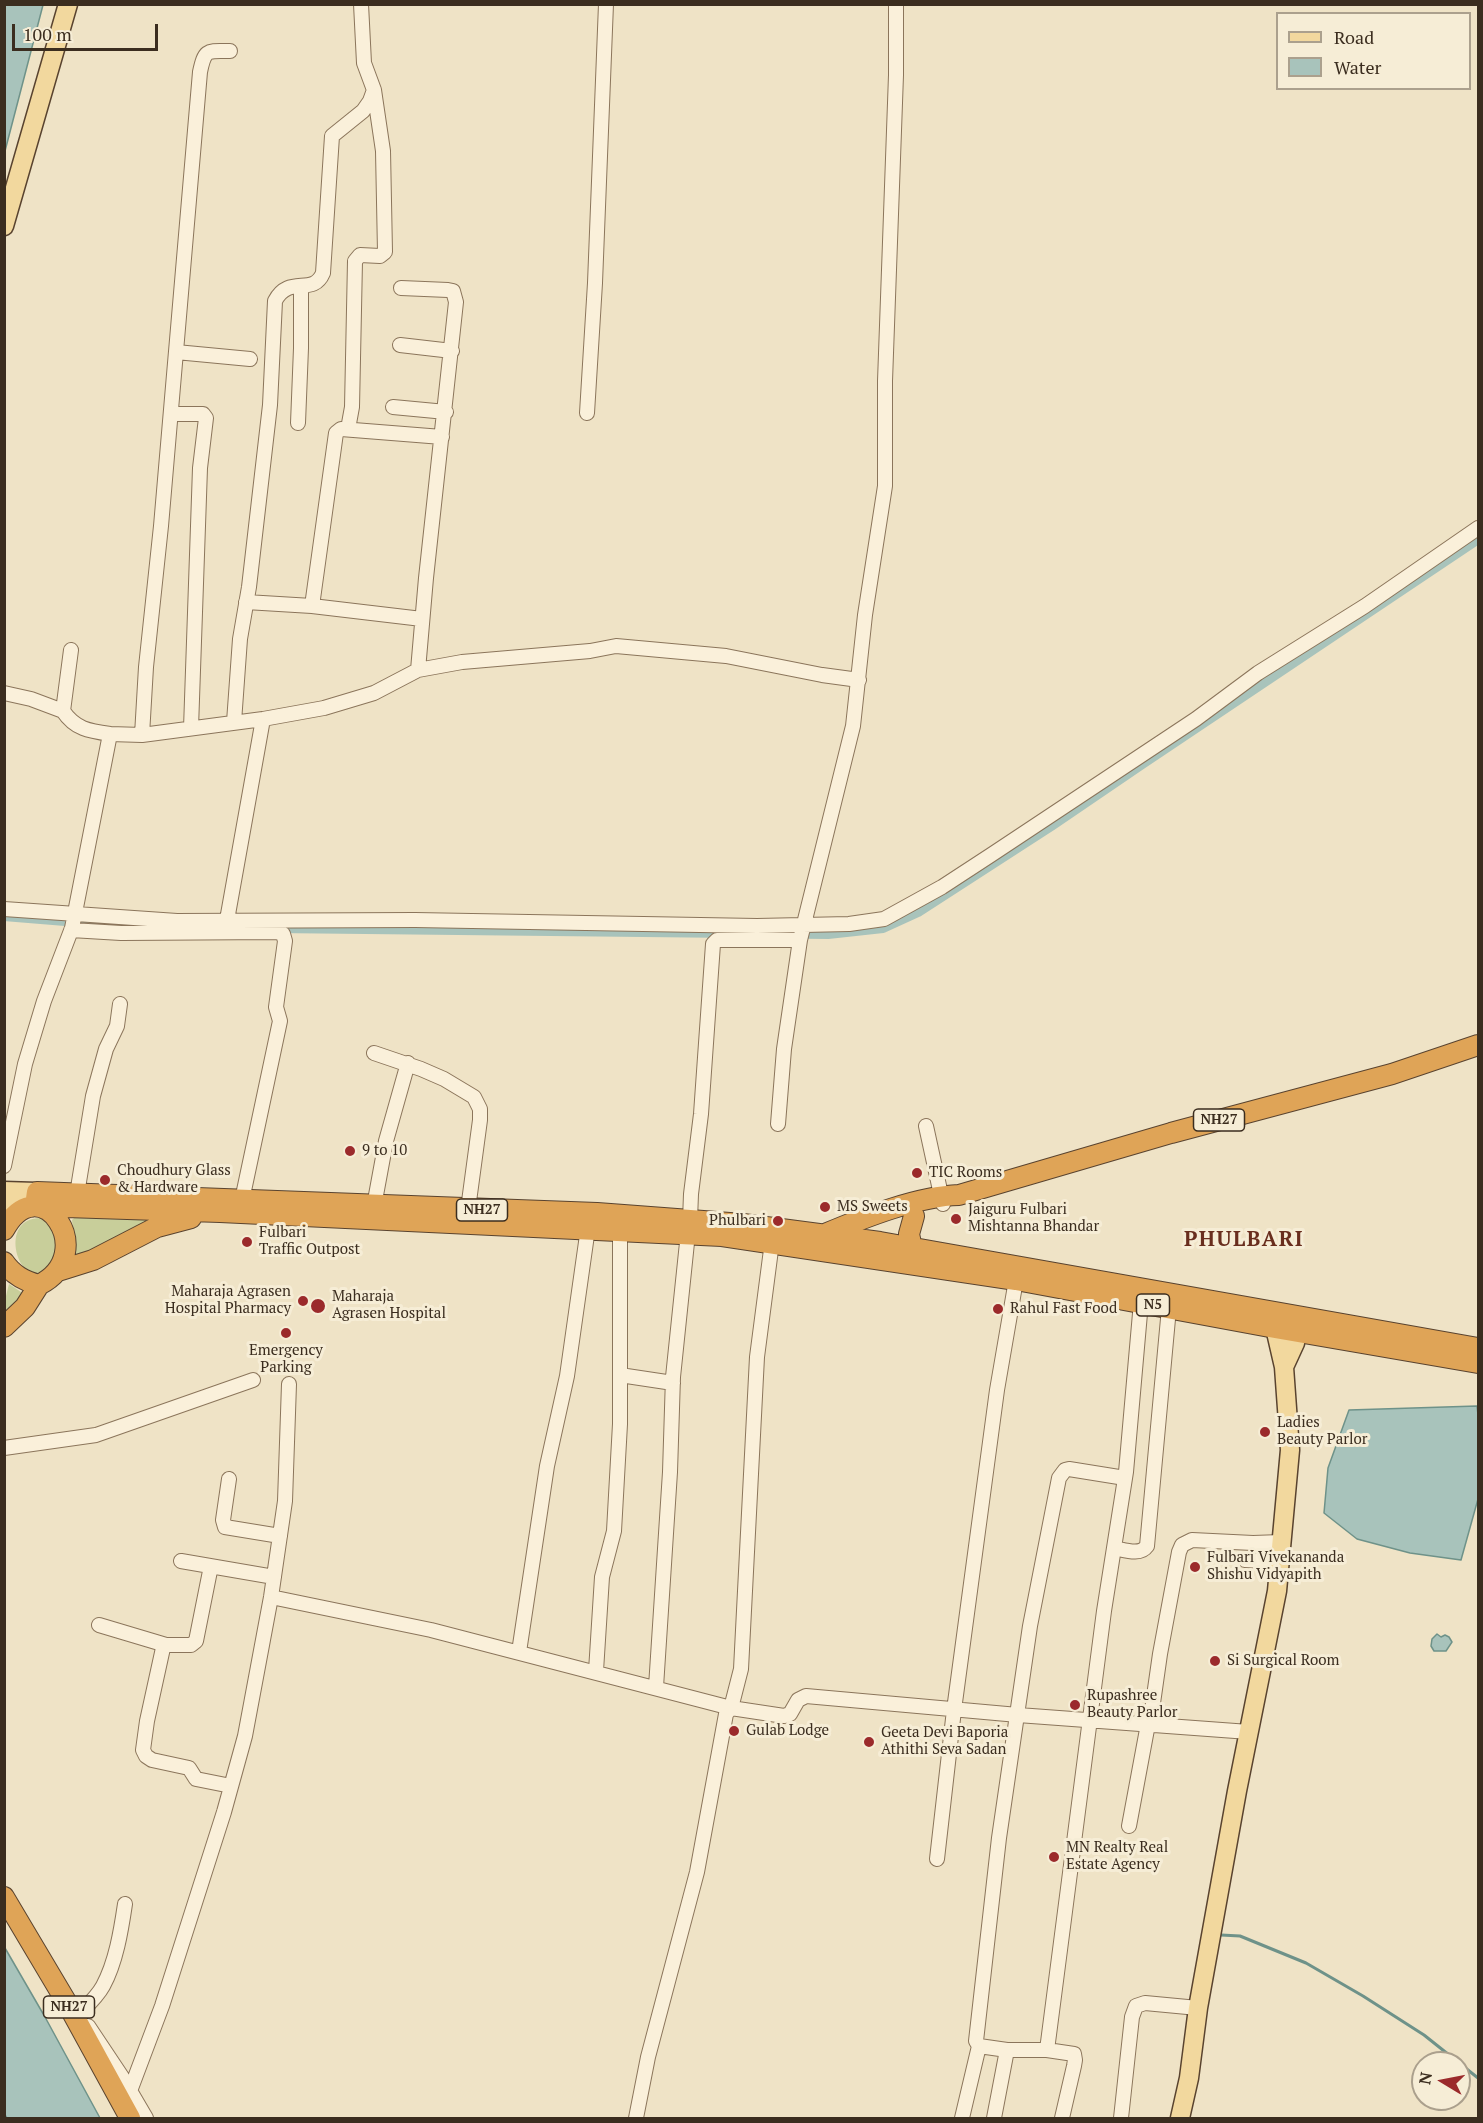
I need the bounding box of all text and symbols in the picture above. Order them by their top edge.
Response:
scale bar [15,12,160,50]
legend [1276,12,1471,90]
text: 100 m [23,22,72,46]
text: Road [1334,25,1374,49]
text: Water [1334,55,1381,79]
road number: NH27 [1194,1109,1244,1131]
place label: 9 to 10 [362,1142,407,1160]
marker: 9 to 10 [343,1144,357,1158]
place label: Choudhury Glass & Hardware [117,1162,231,1197]
place label: TIC Rooms [929,1164,1002,1182]
marker: TIC Rooms [910,1166,924,1180]
marker: Choudhury Glass & Hardware [98,1173,112,1187]
place label: MS Sweets [837,1198,908,1216]
road number: NH27 [456,1199,508,1221]
marker: MS Sweets [818,1200,832,1214]
place label: Jaiguru Fulbari Mishtanna Bhandar [968,1201,1099,1236]
place label: Phulbari [709,1212,766,1230]
marker: Jaiguru Fulbari Mishtanna Bhandar [949,1212,963,1226]
marker: Phulbari [771,1214,785,1228]
place label: Fulbari Traffic Outpost [259,1224,360,1259]
district label: PHULBARI [1184,1227,1304,1253]
marker: Fulbari Traffic Outpost [240,1235,254,1249]
place label: Maharaja Agrasen Hospital Pharmacy [165,1283,291,1318]
place label: Maharaja Agrasen Hospital [332,1288,446,1323]
marker: Maharaja Agrasen Hospital Pharmacy [296,1294,310,1308]
road number: N5 [1136,1294,1170,1316]
marker: Maharaja Agrasen Hospital [309,1297,327,1315]
place label: Rahul Fast Food [1010,1300,1117,1318]
marker: Rahul Fast Food [991,1302,1005,1316]
marker: Emergency Parking [279,1326,293,1340]
place label: Emergency Parking [249,1342,323,1377]
place label: Ladies Beauty Parlor [1277,1414,1368,1449]
marker: Ladies Beauty Parlor [1258,1425,1272,1439]
place label: Fulbari Vivekananda Shishu Vidyapith [1207,1549,1344,1584]
marker: Fulbari Vivekananda Shishu Vidyapith [1188,1560,1202,1574]
place label: Si Surgical Room [1227,1652,1340,1670]
marker: Si Surgical Room [1208,1654,1222,1668]
place label: Rupashree Beauty Parlor [1087,1687,1178,1722]
marker: Rupashree Beauty Parlor [1068,1698,1082,1712]
place label: Gulab Lodge [746,1722,829,1740]
marker: Gulab Lodge [727,1724,741,1738]
place label: Geeta Devi Baporia Athithi Seva Sadan [881,1724,1008,1759]
marker: Geeta Devi Baporia Athithi Seva Sadan [862,1735,876,1749]
place label: MN Realty Real Estate Agency [1066,1839,1168,1874]
marker: MN Realty Real Estate Agency [1047,1850,1061,1864]
road number: NH27 [44,1996,94,2018]
north arrow [1411,2051,1471,2111]
text: N [1413,2070,1437,2086]

